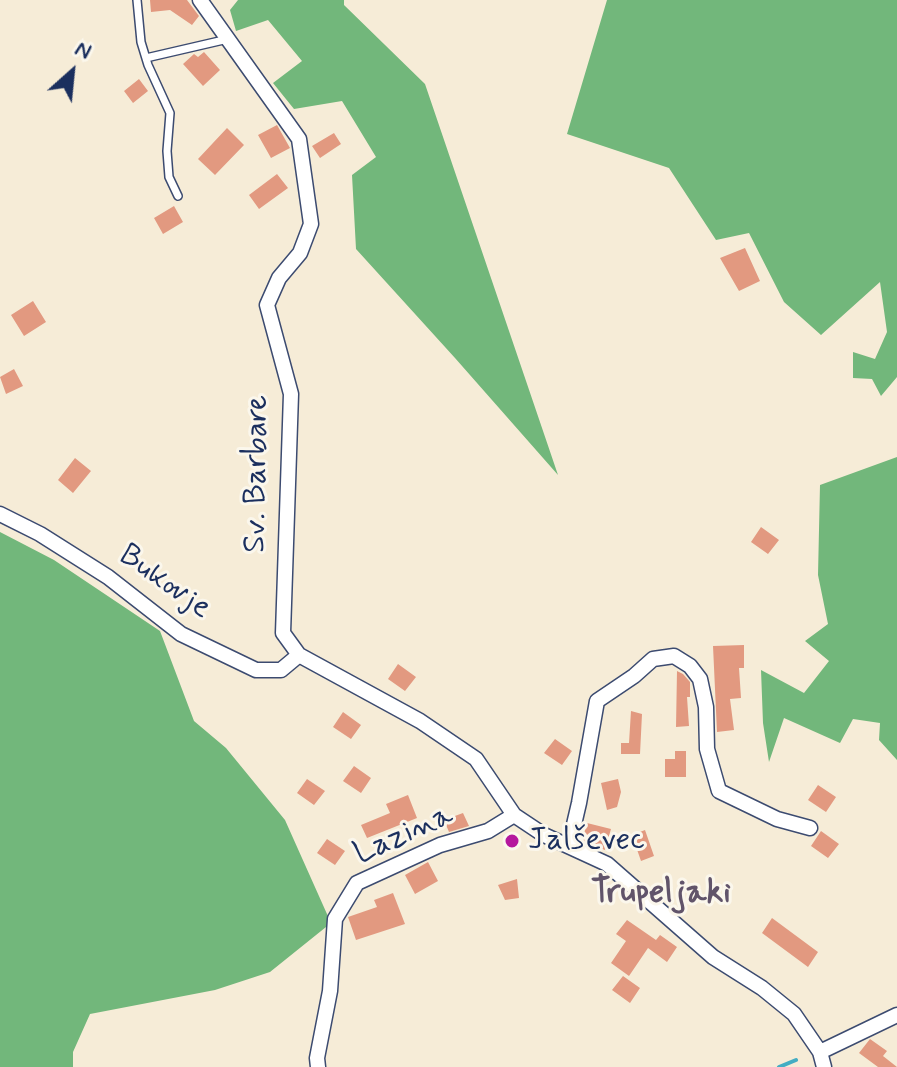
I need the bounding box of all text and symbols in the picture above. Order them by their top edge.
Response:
north arrow [32,32,112,112]
text: N [70,35,96,66]
street label: Sv. Barbare [237,395,279,553]
street label: Bukovje [110,537,218,629]
street label: Lazina [349,797,459,875]
place label: Jalševec [528,822,645,860]
marker: Jalševec [503,832,521,850]
district label: Trupeljaki [591,874,731,914]

